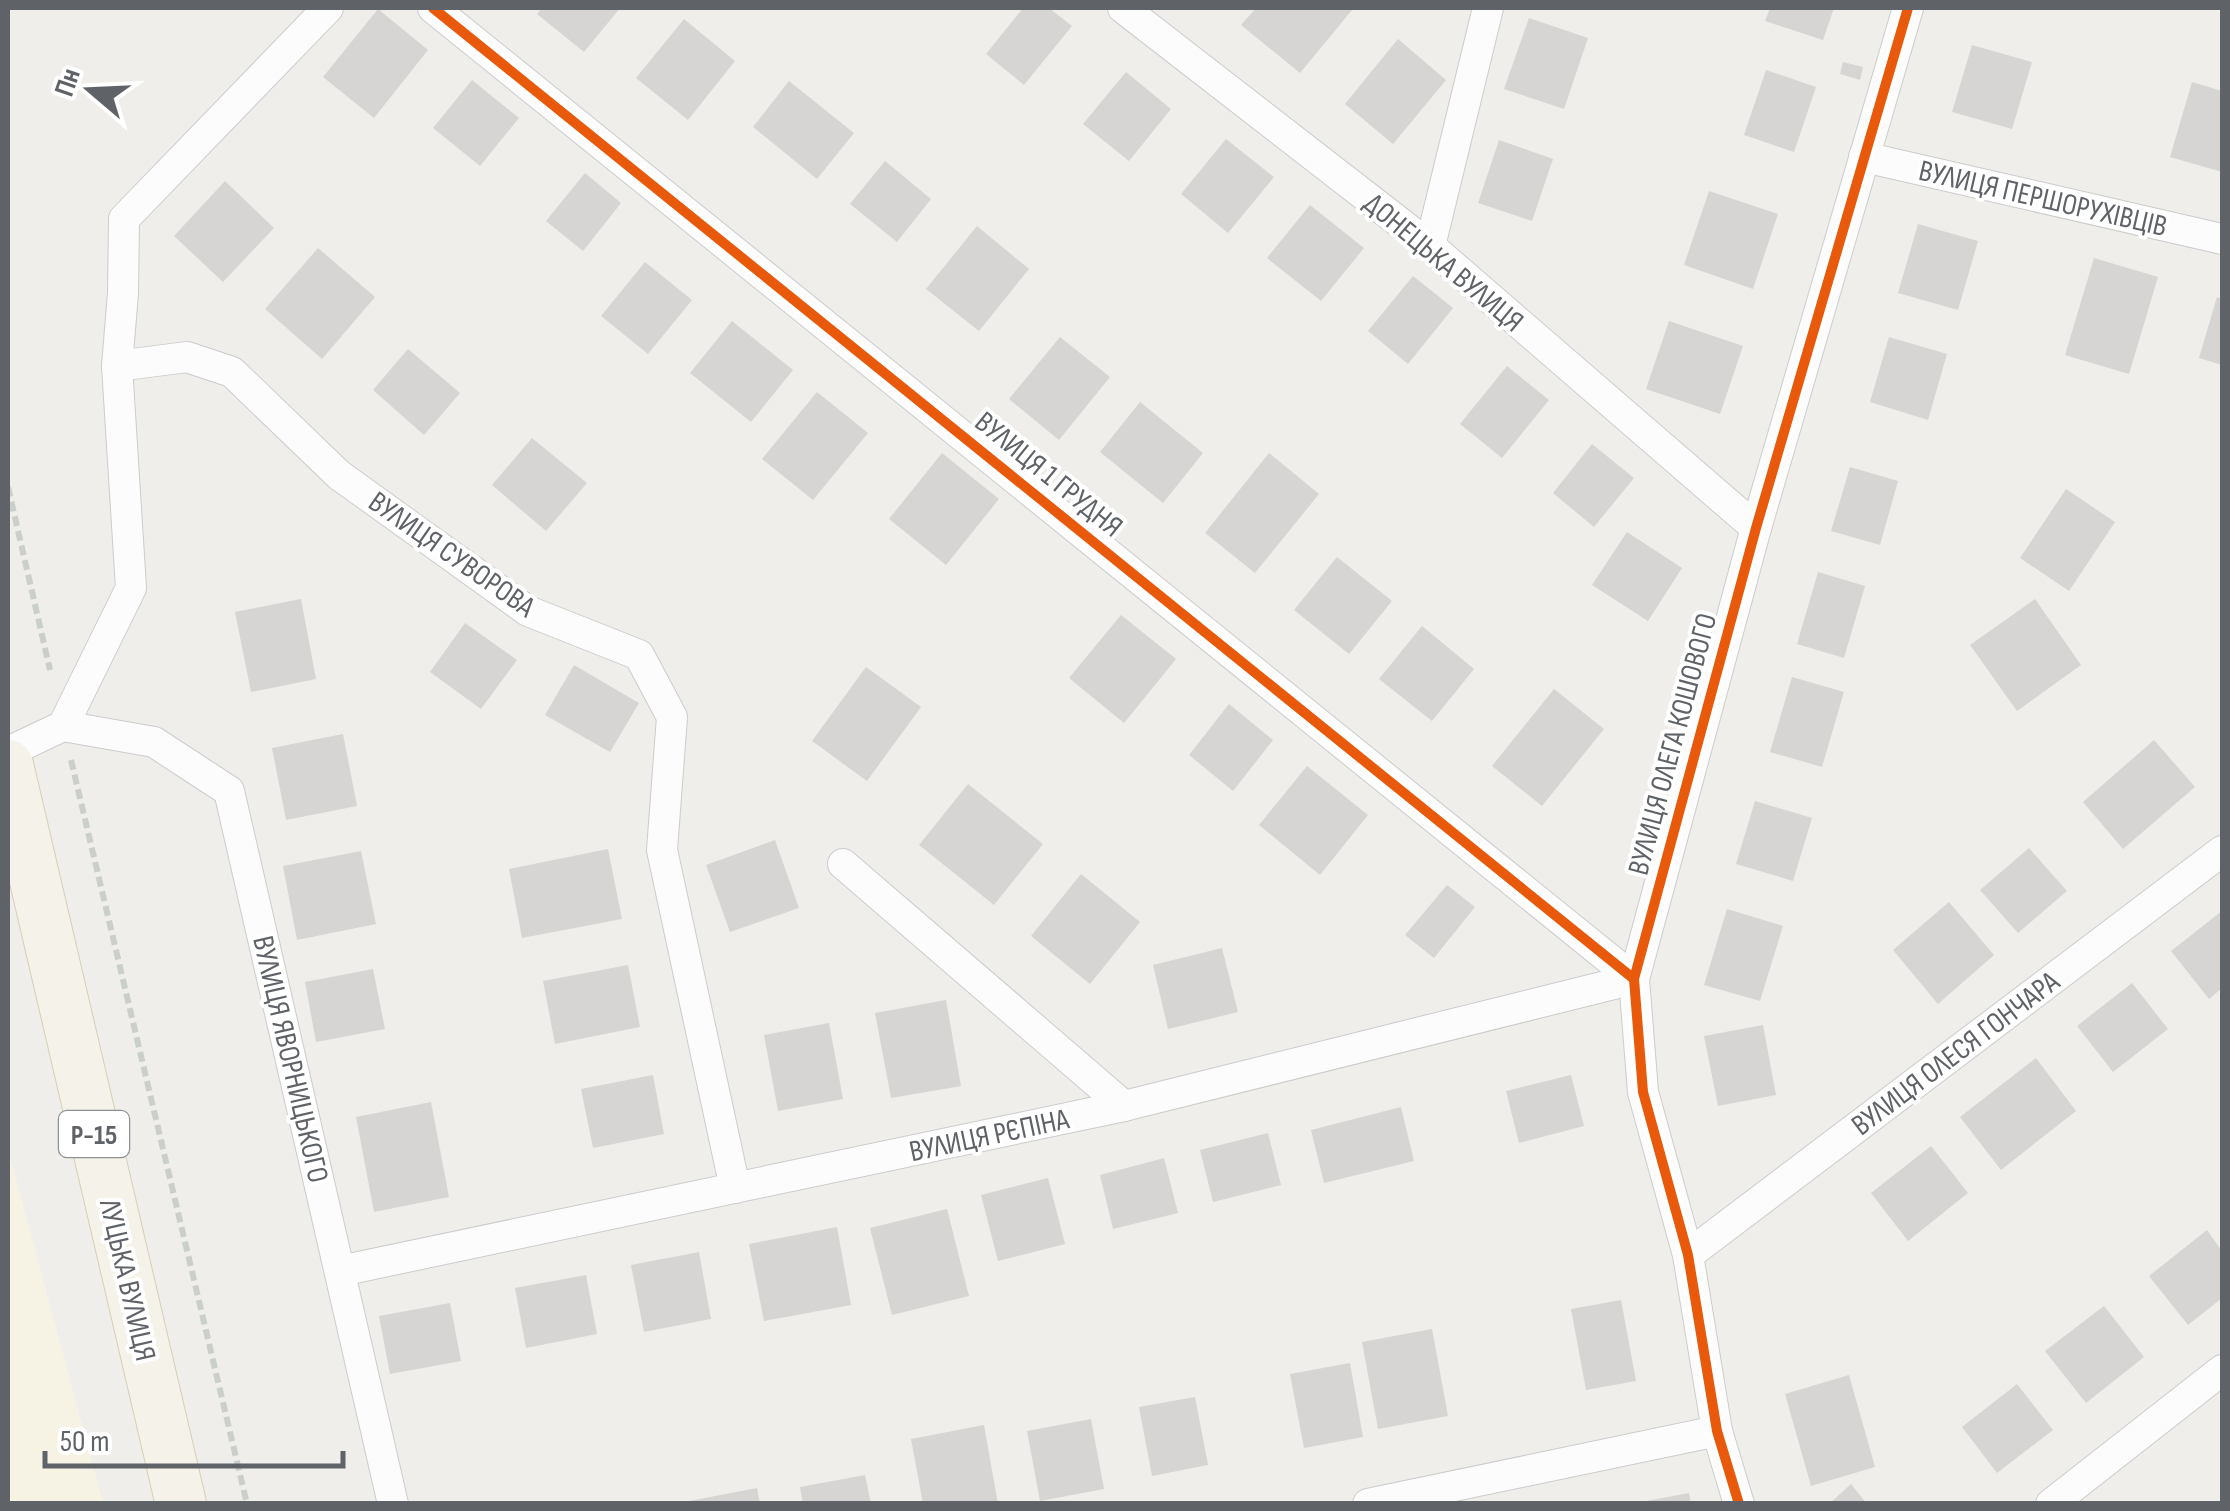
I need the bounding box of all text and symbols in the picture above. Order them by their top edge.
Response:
north arrow [40,40,140,140]
text: Пн [48,64,88,101]
street label: ВУЛИЦЯ ПЕРШОРУХІВЦІВ [1915,153,2170,245]
street label: ДОНЕЦЬКА ВУЛИЦЯ [1356,186,1531,340]
street label: ВУЛИЦЯ 1 ГРУДНЯ [967,404,1129,545]
street label: ВУЛИЦЯ СУВОРОВА [361,484,542,626]
street label: ВУЛИЦЯ ОЛЕГА КОШОВОГО [1621,610,1725,879]
street label: ВУЛИЦЯ ЯВОРНИЦЬКОГО [244,932,336,1186]
street label: ВУЛИЦЯ ОЛЕСЯ ГОНЧАРА [1845,964,2067,1144]
street label: ВУЛИЦЯ РЄПІНА [906,1102,1072,1170]
road number: Р-15 [59,1111,129,1157]
street label: ЛУЦЬКА ВУЛИЦЯ [91,1195,163,1365]
scale bar [45,1406,342,1468]
text: 50 m [60,1424,109,1460]

